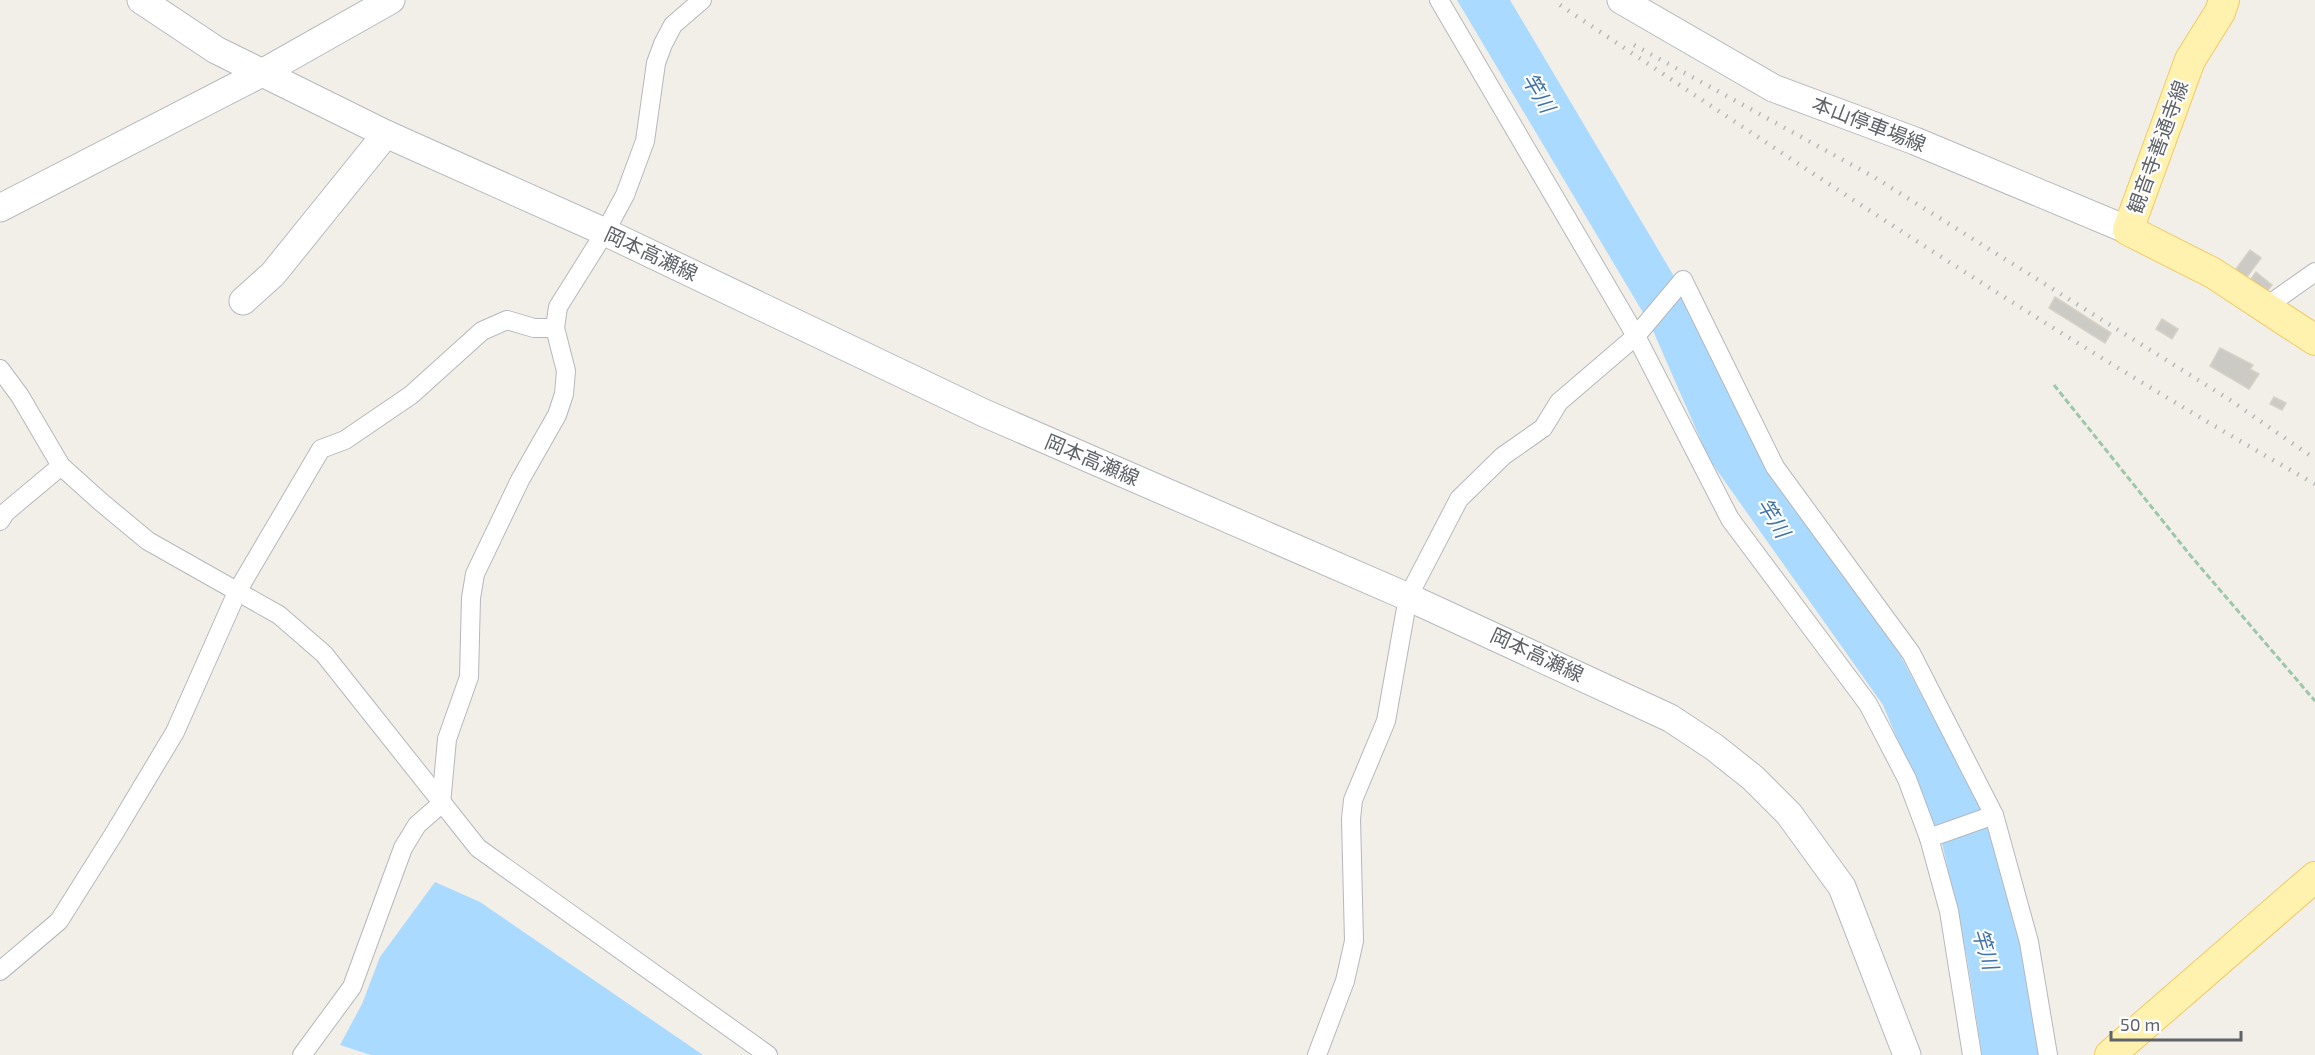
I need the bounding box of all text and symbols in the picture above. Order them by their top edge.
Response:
water label: 竿川 [1518,68,1562,118]
street label: 観音寺善通寺線 [2122,77,2192,217]
street label: 本山停車場線 [1809,90,1930,156]
street label: 岡本高瀬線 [601,221,702,285]
street label: 岡本高瀬線 [1042,428,1143,490]
water label: 竿川 [1753,493,1797,543]
street label: 岡本高瀬線 [1487,622,1588,686]
water label: 竿川 [1968,925,2005,974]
scale bar [2111,1004,2242,1042]
text: 50 m [2120,1013,2160,1035]

